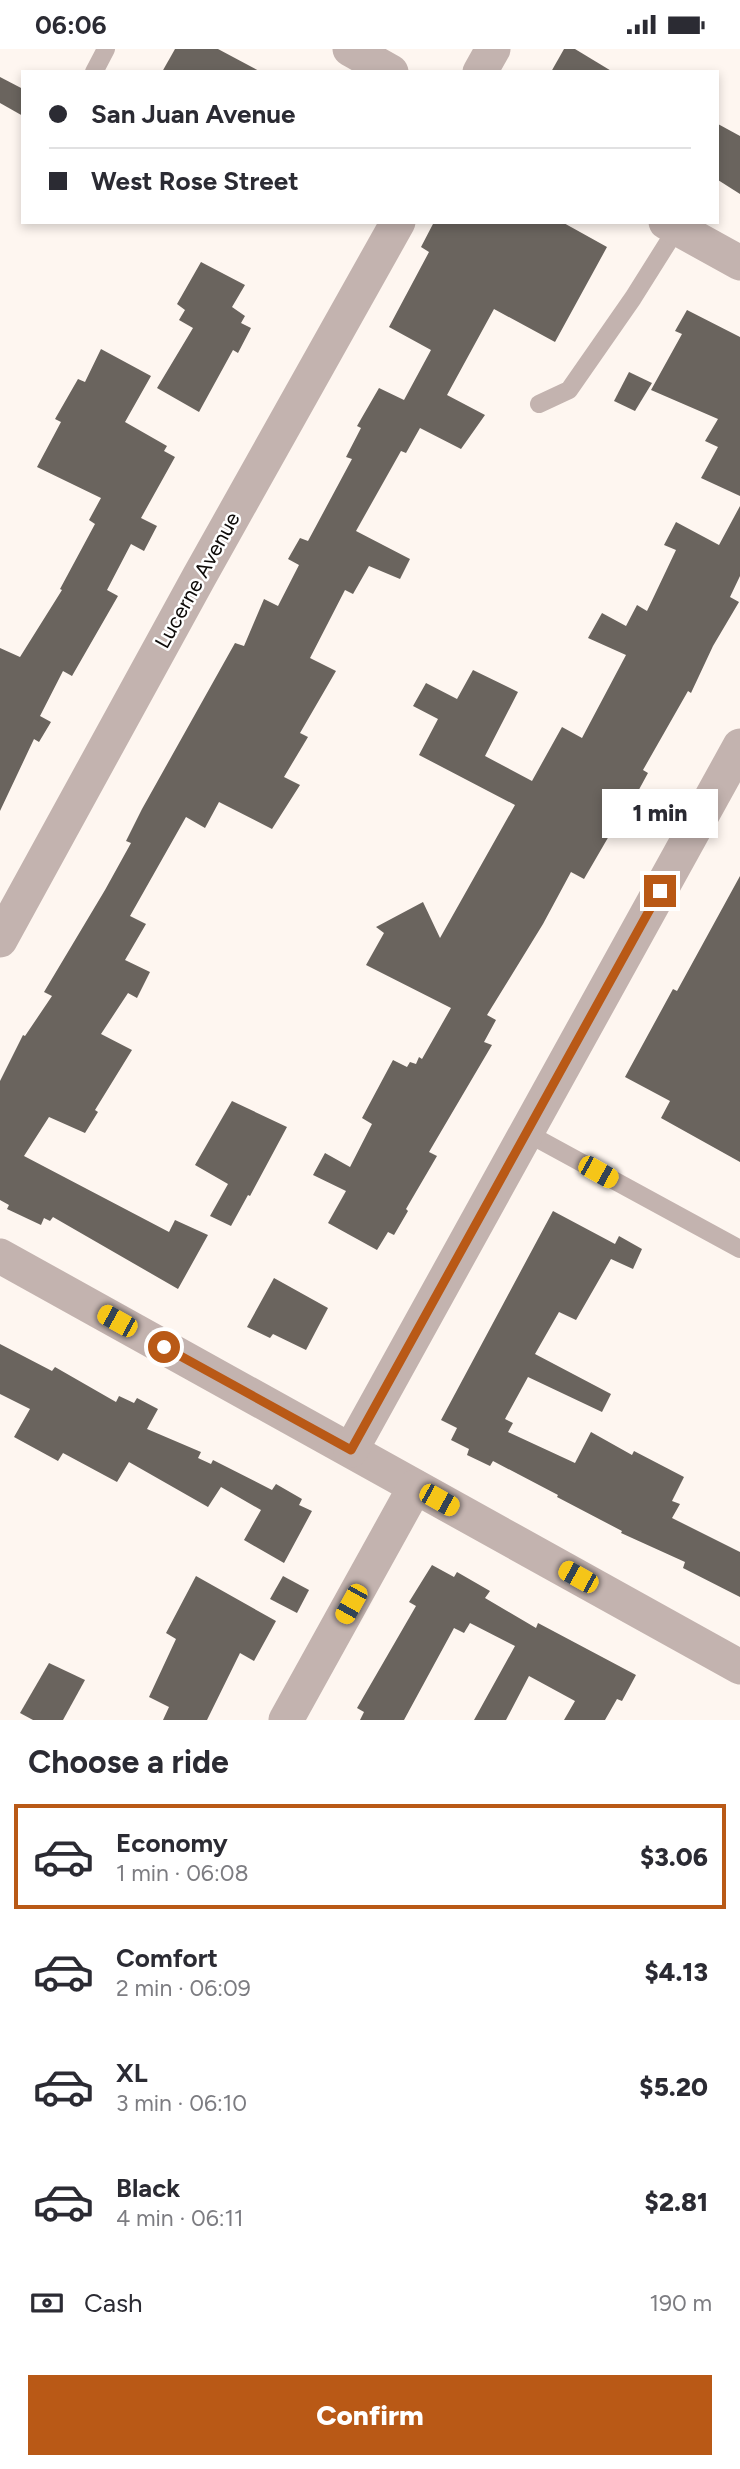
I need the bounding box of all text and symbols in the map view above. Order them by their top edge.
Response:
text: 06:06 [35,9,107,41]
text: San Juan Avenue [91,98,295,130]
text: West Rose Street [91,165,299,197]
street label: Lucerne Avenue [149,507,245,653]
callout: 1 min [602,789,718,839]
text: 1 min [633,799,687,827]
route end [644,875,676,907]
car [575,1153,622,1191]
car [94,1302,141,1340]
route start [148,1331,180,1363]
car [416,1481,463,1519]
car [555,1558,602,1596]
car [332,1581,371,1627]
text: Choose a ride [28,1743,229,1781]
icon: car [32,1825,95,1888]
text: Economy [116,1827,228,1859]
text: $3.06 [640,1841,708,1873]
text: 1 min · 06:08 [116,1859,249,1887]
icon: car [32,1940,95,2003]
text: Comfort [116,1942,218,1974]
text: $4.13 [644,1956,708,1988]
text: 2 min · 06:09 [116,1974,251,2002]
icon: car [32,2055,95,2118]
text: XL [116,2057,148,2089]
text: $5.20 [639,2071,708,2103]
text: 3 min · 06:10 [116,2089,247,2117]
icon: car [32,2170,95,2233]
text: Black [116,2172,180,2204]
text: $2.81 [645,2186,708,2218]
text: 4 min · 06:11 [116,2204,244,2232]
icon: cash [28,2284,66,2322]
text: Cash [84,2287,143,2319]
text: 190 m [649,2289,712,2317]
button: Confirm [28,2375,712,2455]

